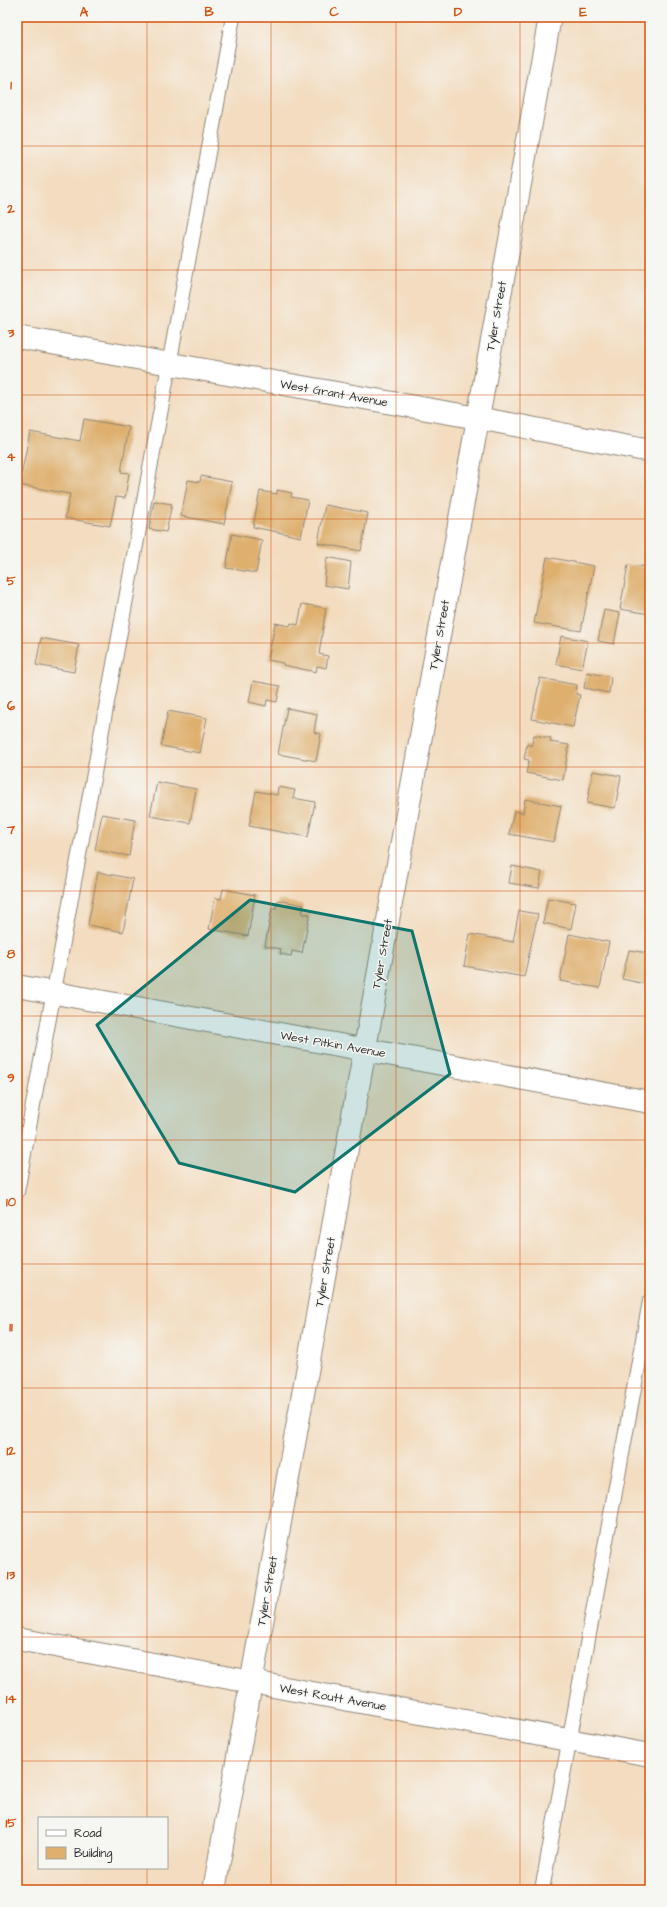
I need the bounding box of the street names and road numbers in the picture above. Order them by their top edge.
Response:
street label: Tyler Street [482,280,512,353]
street label: West Grant Avenue [279,376,390,411]
street label: Tyler Street [425,599,455,672]
street label: Tyler Street [368,918,398,991]
street label: West Pitkin Avenue [279,1027,387,1062]
street label: Tyler Street [311,1236,341,1309]
street label: Tyler Street [253,1555,283,1628]
street label: West Routt Avenue [278,1680,388,1715]

